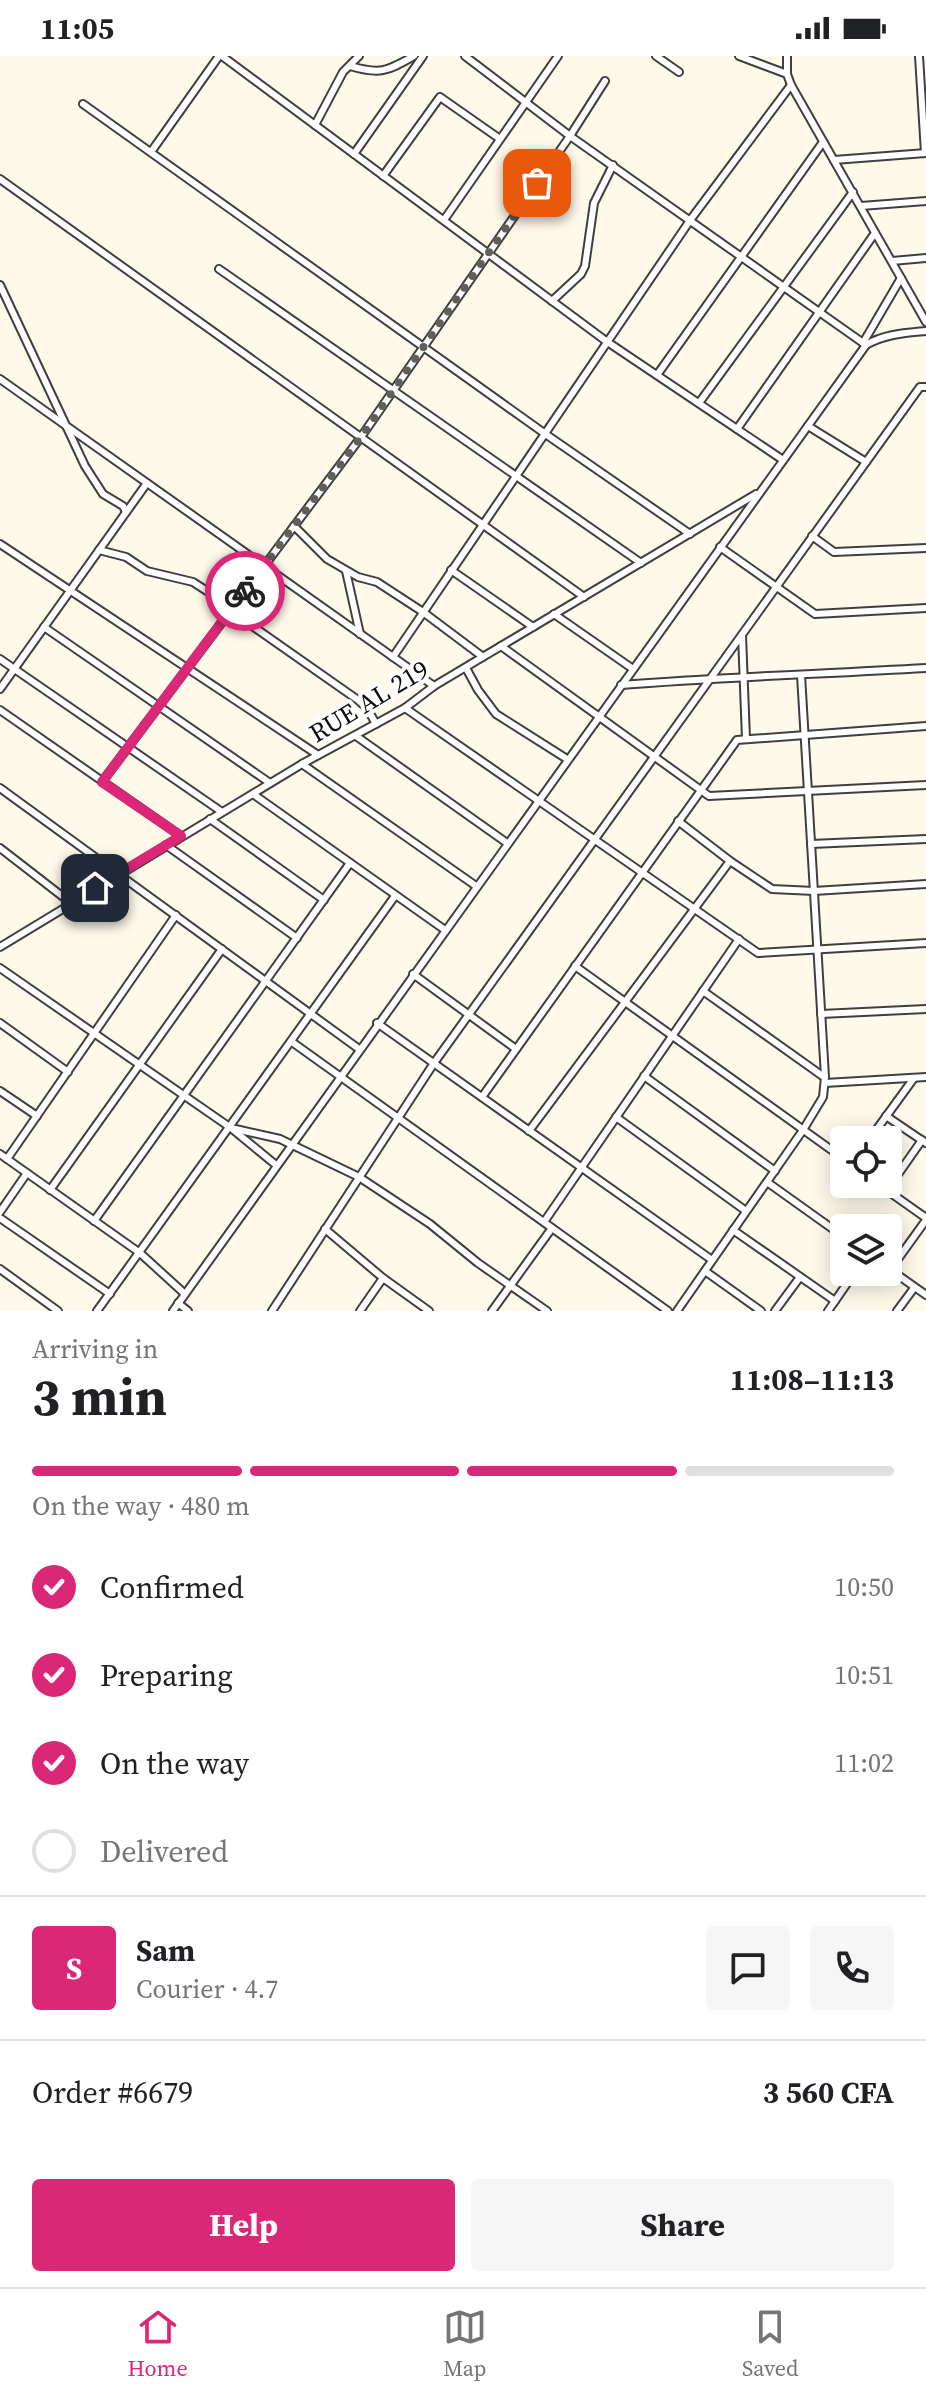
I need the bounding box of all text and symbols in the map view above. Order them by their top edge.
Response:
text: 11:05 [40,8,114,49]
pin [503,149,571,217]
icon: bag [515,161,559,205]
courier [205,551,285,631]
icon: bike [223,569,267,613]
street label: RUE AL 219 [302,651,436,751]
pin [61,854,129,922]
icon: home [73,866,117,910]
map controls [830,1126,902,1286]
button: locate [830,1126,902,1198]
button: layers [830,1214,902,1286]
text: Arriving in [32,1331,158,1367]
text: 11:08–11:13 [730,1359,894,1400]
text: 3 min [32,1361,167,1432]
text: On the way · 480 m [32,1488,250,1524]
icon: check [32,1565,76,1609]
text: Confirmed [100,1567,244,1608]
text: 10:50 [834,1569,894,1605]
icon: check [32,1653,76,1697]
text: Preparing [100,1655,233,1696]
text: 10:51 [834,1657,894,1693]
icon: check [32,1741,76,1785]
text: On the way [100,1743,249,1784]
text: 11:02 [834,1745,894,1781]
text: Delivered [100,1831,228,1872]
button: chat [706,1926,790,2010]
button: phone [810,1926,894,2010]
text: Sam [136,1930,195,1971]
text: S [66,1948,82,1989]
text: Courier · 4.7 [136,1971,278,2007]
text: Order #6679 [32,2072,193,2113]
text: 3 560 CFA [763,2072,894,2113]
button: Help [32,2179,455,2271]
button: Share [471,2179,894,2271]
tab: Home [128,2305,188,2383]
tab: Map [443,2305,487,2383]
tab: Saved [742,2305,798,2383]

